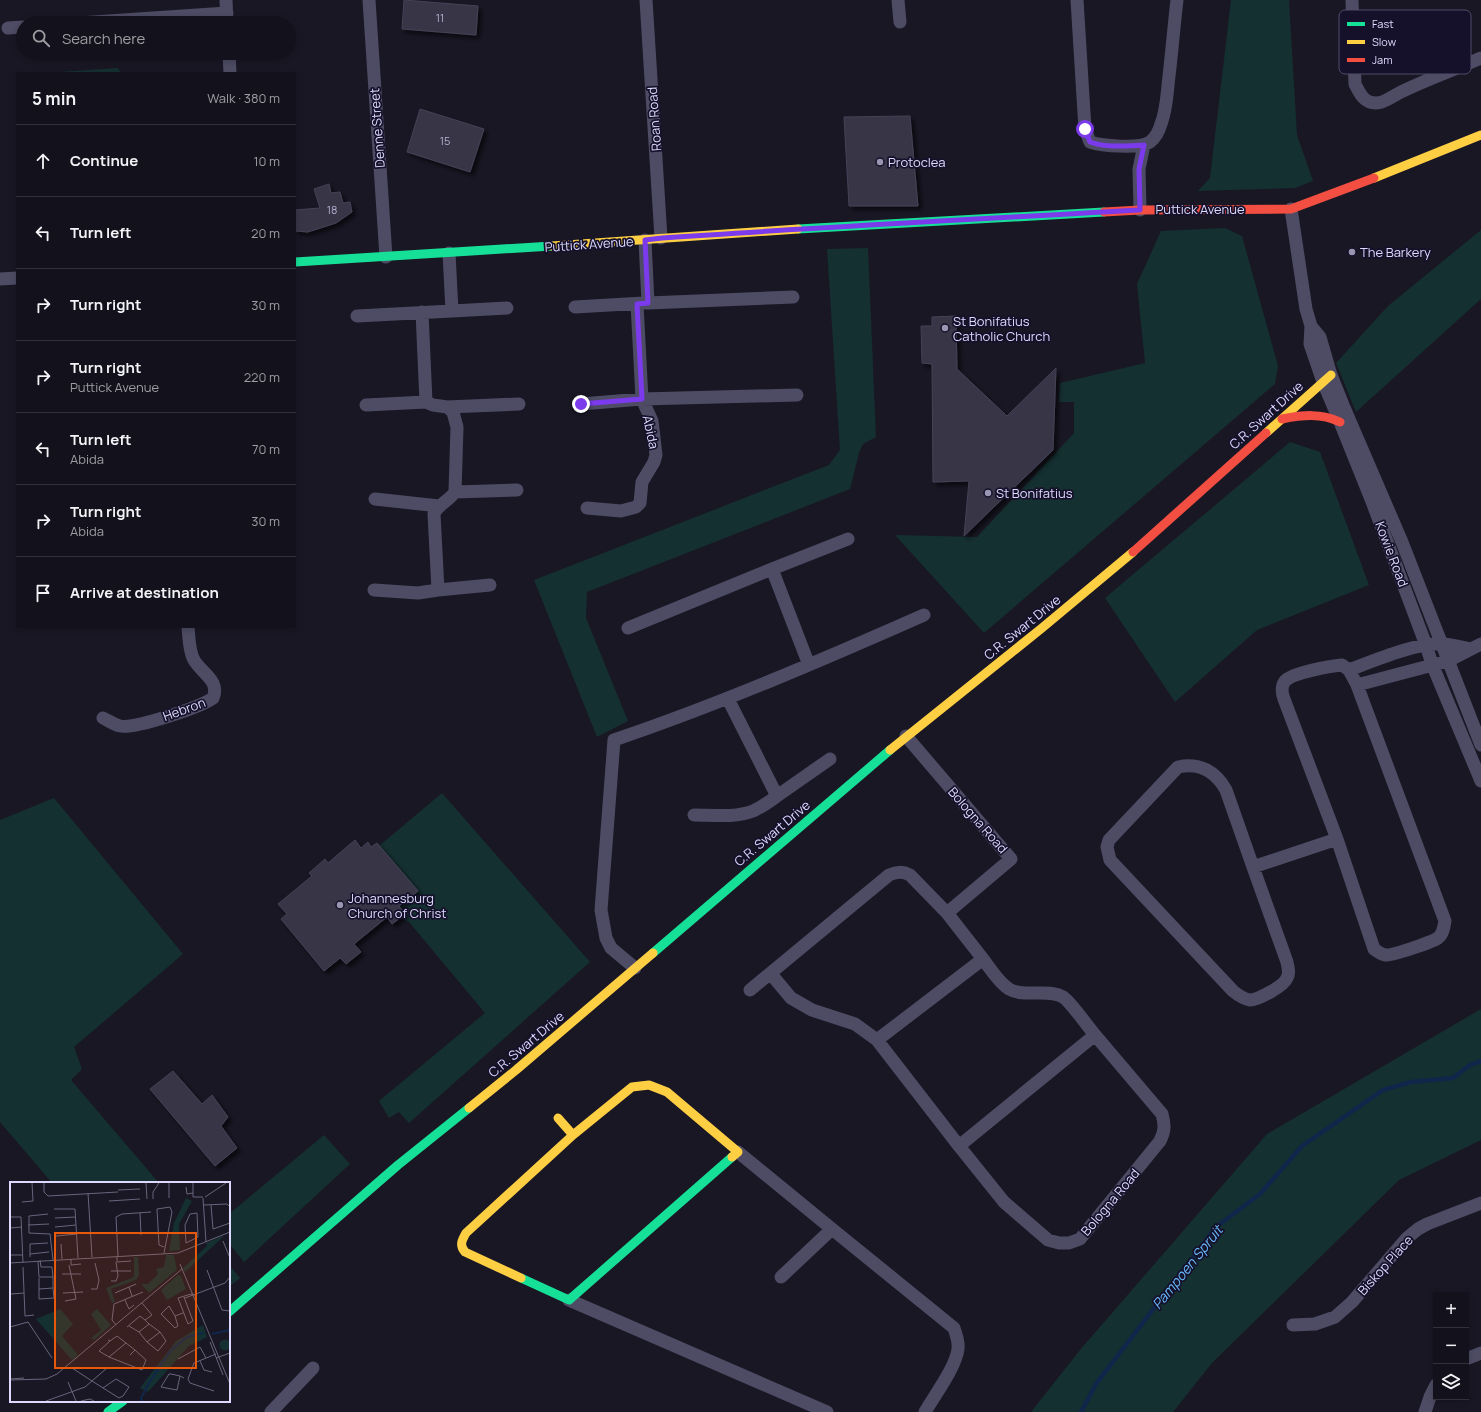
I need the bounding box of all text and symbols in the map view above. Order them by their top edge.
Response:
house number: 11 [436,10,444,25]
legend [1339,10,1471,74]
search box [16,16,296,60]
text: Fast [1372,16,1394,31]
icon: search [30,27,52,49]
text: Search here [62,28,145,49]
text: Slow [1372,34,1397,49]
text: Jam [1372,52,1393,67]
street label: Roan Road [643,86,665,152]
text: 5 min [32,87,76,110]
street label: Denne Street [365,88,389,168]
text: Walk · 380 m [207,89,280,107]
route start [1076,120,1094,138]
house number: 15 [440,133,450,148]
icon: ahead [32,150,54,172]
text: Continue [70,150,138,171]
text: 10 m [253,152,280,170]
place label: Protoclea [888,153,945,171]
marker: Protoclea [875,157,885,167]
street label: Puttick Avenue [1156,200,1245,218]
house number: 18 [327,202,337,217]
icon: left [32,222,54,244]
text: Turn left [70,222,132,243]
text: 20 m [251,224,280,242]
street label: Puttick Avenue [544,232,634,256]
place label: The Barkery [1360,243,1431,261]
marker: The Barkery [1347,247,1357,257]
icon: right [32,294,54,316]
text: Turn right [70,294,141,315]
text: 30 m [251,296,280,314]
place label: St Bonifatius Catholic Church [953,312,1050,345]
marker: St Bonifatius Catholic Church [940,323,950,333]
text: Turn right [70,357,141,378]
icon: right [32,366,54,388]
text: 220 m [244,368,280,386]
street label: C.R. Swart Drive [1225,377,1307,453]
text: Puttick Avenue [70,378,159,396]
route end [572,395,590,413]
street label: Abida [639,414,663,450]
text: Turn left [70,429,132,450]
icon: left [32,438,54,460]
text: 70 m [252,440,280,458]
text: Abida [70,450,104,468]
place label: St Bonifatius [996,484,1073,502]
marker: St Bonifatius [983,488,993,498]
text: Turn right [70,501,141,522]
icon: right [32,510,54,532]
text: 30 m [251,512,280,530]
street label: Kowie Road [1371,519,1413,589]
text: Abida [70,522,104,540]
icon: arrive [32,582,54,604]
text: Arrive at destination [70,582,219,603]
street label: C.R. Swart Drive [980,590,1064,663]
street label: Hebron [160,693,208,725]
street label: Bologna Road [944,783,1012,857]
street label: C.R. Swart Drive [730,796,814,870]
place label: Johannesburg Church of Christ [348,889,447,922]
marker: Johannesburg Church of Christ [335,900,345,910]
street label: C.R. Swart Drive [484,1007,568,1081]
street label: Bologna Road [1077,1165,1143,1239]
inset map [10,1182,230,1402]
water label: Pampoen Spruit [1147,1220,1228,1313]
street label: Biskop Place [1353,1231,1417,1299]
map controls [1433,1292,1469,1400]
button: + [1433,1292,1469,1328]
button: − [1433,1328,1469,1364]
button: layers [1433,1364,1469,1400]

